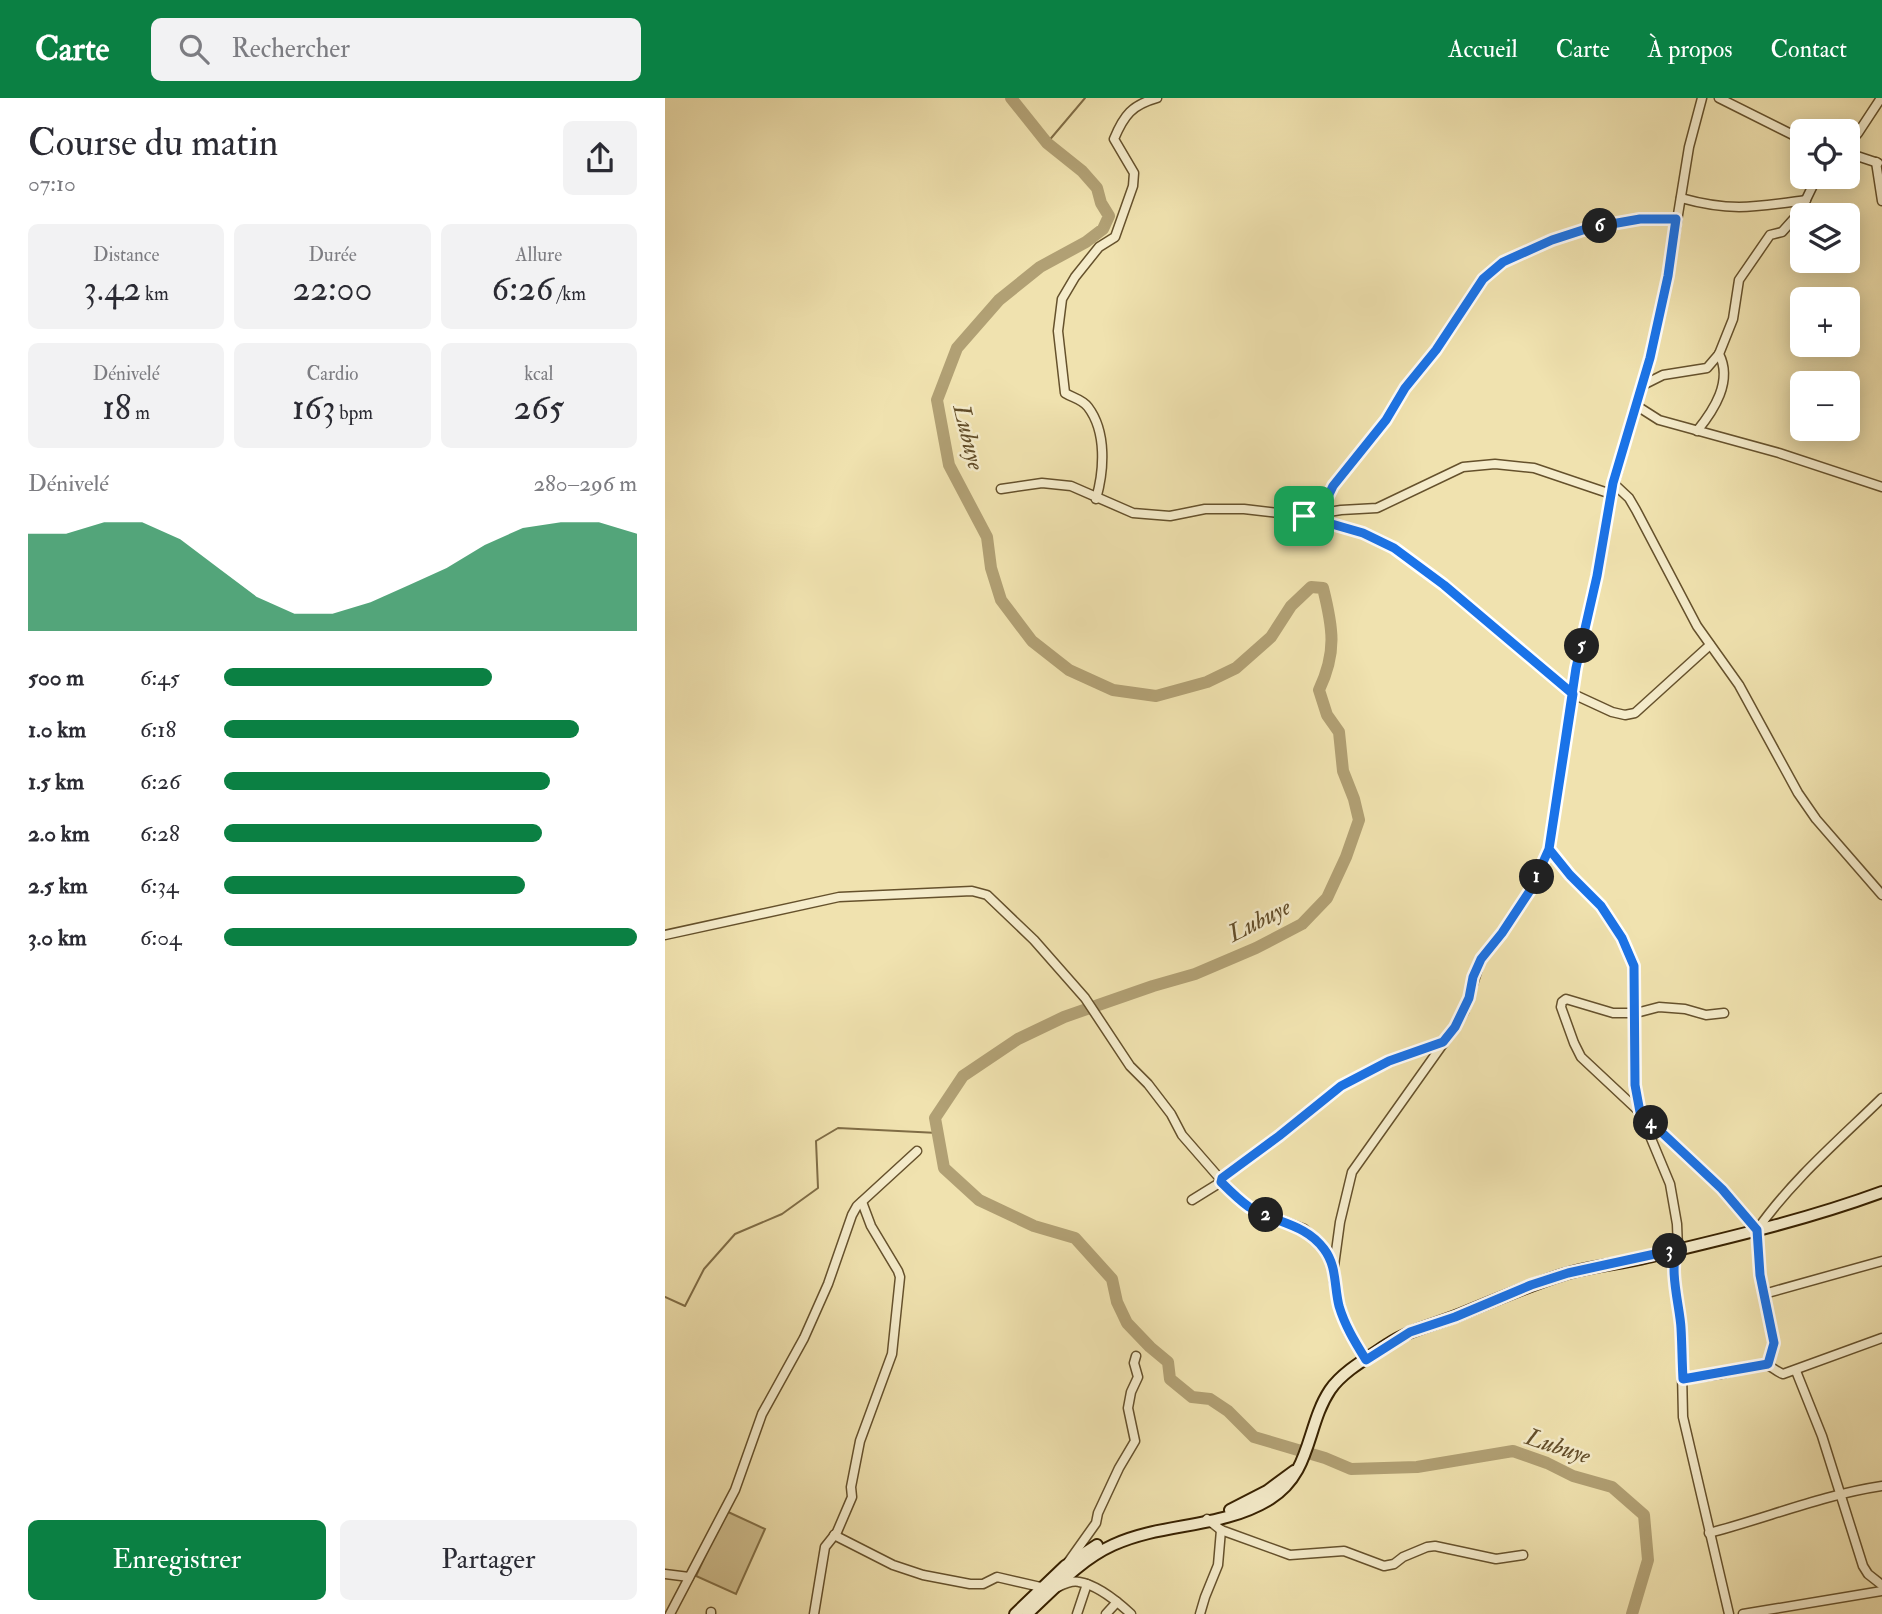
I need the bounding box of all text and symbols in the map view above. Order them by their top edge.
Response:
search box [151,18,641,81]
text: Carte [35,29,109,70]
icon: search [175,30,213,68]
text: Rechercher [231,33,350,65]
text: Accueil [1448,34,1518,65]
text: Carte [1556,34,1610,65]
text: À propos [1648,34,1733,65]
text: Contact [1771,34,1847,65]
text: Course du matin [28,119,278,167]
map controls [1790,119,1860,441]
button: locate [1790,119,1860,189]
button: share [563,121,637,195]
text: 07:10 [28,169,76,198]
button: layers [1790,203,1860,273]
pin: 6 [1583,208,1618,244]
text: 6 [1595,213,1604,237]
text: Distance [93,243,159,267]
text: Durée [308,243,357,267]
text: Allure [516,243,562,267]
text: 3.42 [84,267,141,311]
text: 22:00 [292,267,373,311]
text: 6:26 [492,267,553,311]
text: km [141,282,169,306]
text: /km [553,282,586,306]
button: + [1790,287,1860,357]
text: Dénivelé [93,362,160,386]
text: Cardio [306,362,359,386]
text: kcal [524,362,553,386]
button: − [1790,371,1860,441]
text: 18 [102,386,131,430]
text: 163 [292,386,335,430]
text: 265 [513,386,564,430]
water label: Lubuye [945,400,992,474]
text: m [131,401,150,425]
text: bpm [335,401,373,425]
text: Dénivelé [28,469,109,498]
text: 280–296 m [533,469,637,498]
pin [1274,486,1334,546]
icon: arrive [1285,497,1323,535]
pin: 5 [1565,628,1599,664]
text: 5 [1577,633,1586,657]
text: 500 m [28,663,84,692]
text: 6:45 [140,663,180,692]
text: 1.0 km [28,715,86,744]
text: 6:18 [140,715,176,744]
text: 1.5 km [28,767,84,796]
text: 6:26 [140,767,181,796]
text: 2.0 km [28,819,90,848]
text: 6:28 [140,819,180,848]
pin: 1 [1519,860,1555,894]
text: 1 [1533,864,1540,888]
text: 2.5 km [28,871,88,900]
text: 6:34 [140,871,178,900]
water label: Lubuye [1222,891,1297,950]
text: 3.0 km [28,923,87,952]
text: 6:04 [140,923,181,952]
pin: 4 [1633,1105,1669,1140]
text: 4 [1645,1110,1656,1134]
pin: 2 [1249,1198,1283,1232]
text: 2 [1261,1202,1270,1226]
pin: 3 [1653,1234,1688,1268]
text: 3 [1666,1238,1673,1262]
water label: Lubuye [1520,1421,1595,1472]
button: Enregistrer [28,1520,326,1600]
button: Partager [340,1520,637,1600]

